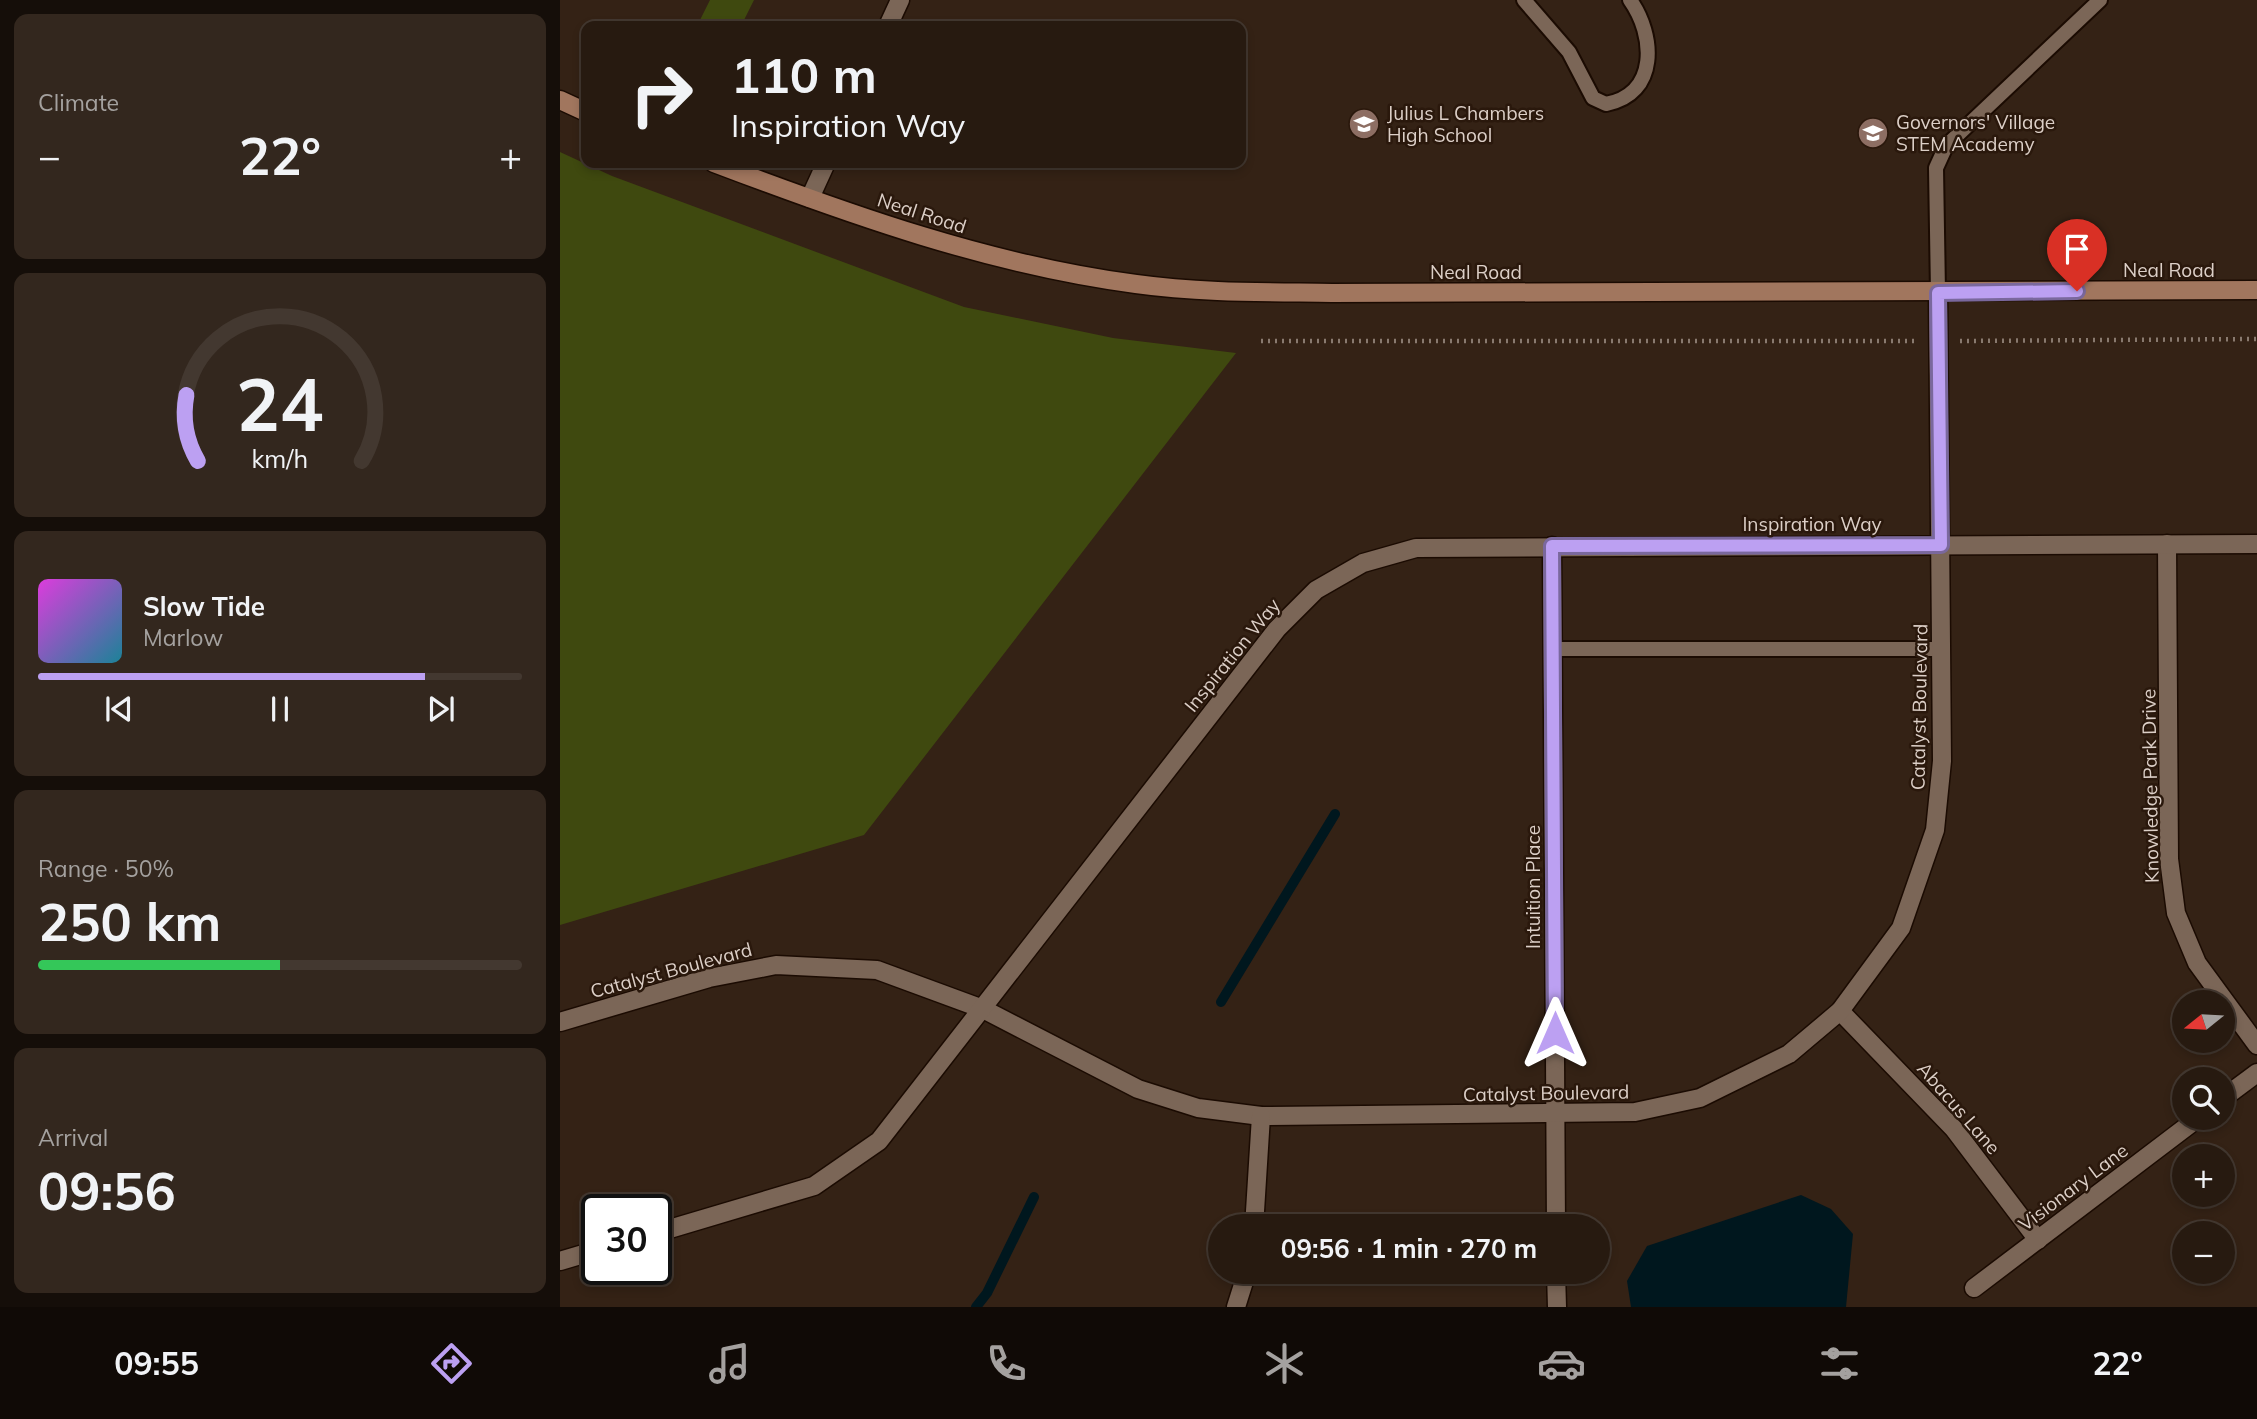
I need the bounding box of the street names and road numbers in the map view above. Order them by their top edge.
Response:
street label: Neal Road [875,187,969,239]
street label: Neal Road [2123,258,2215,282]
street label: Neal Road [1430,260,1522,284]
street label: Inspiration Way [1742,512,1882,536]
street label: Inspiration Way [1179,593,1285,717]
street label: Catalyst Boulevard [1906,624,1932,790]
street label: Knowledge Park Drive [2136,689,2164,883]
street label: Intuition Place [1521,825,1545,949]
street label: Catalyst Boulevard [588,937,754,1003]
street label: Abacus Lane [1912,1057,2006,1159]
street label: Catalyst Boulevard [1463,1080,1629,1106]
street label: Visionary Lane [2014,1138,2132,1236]

